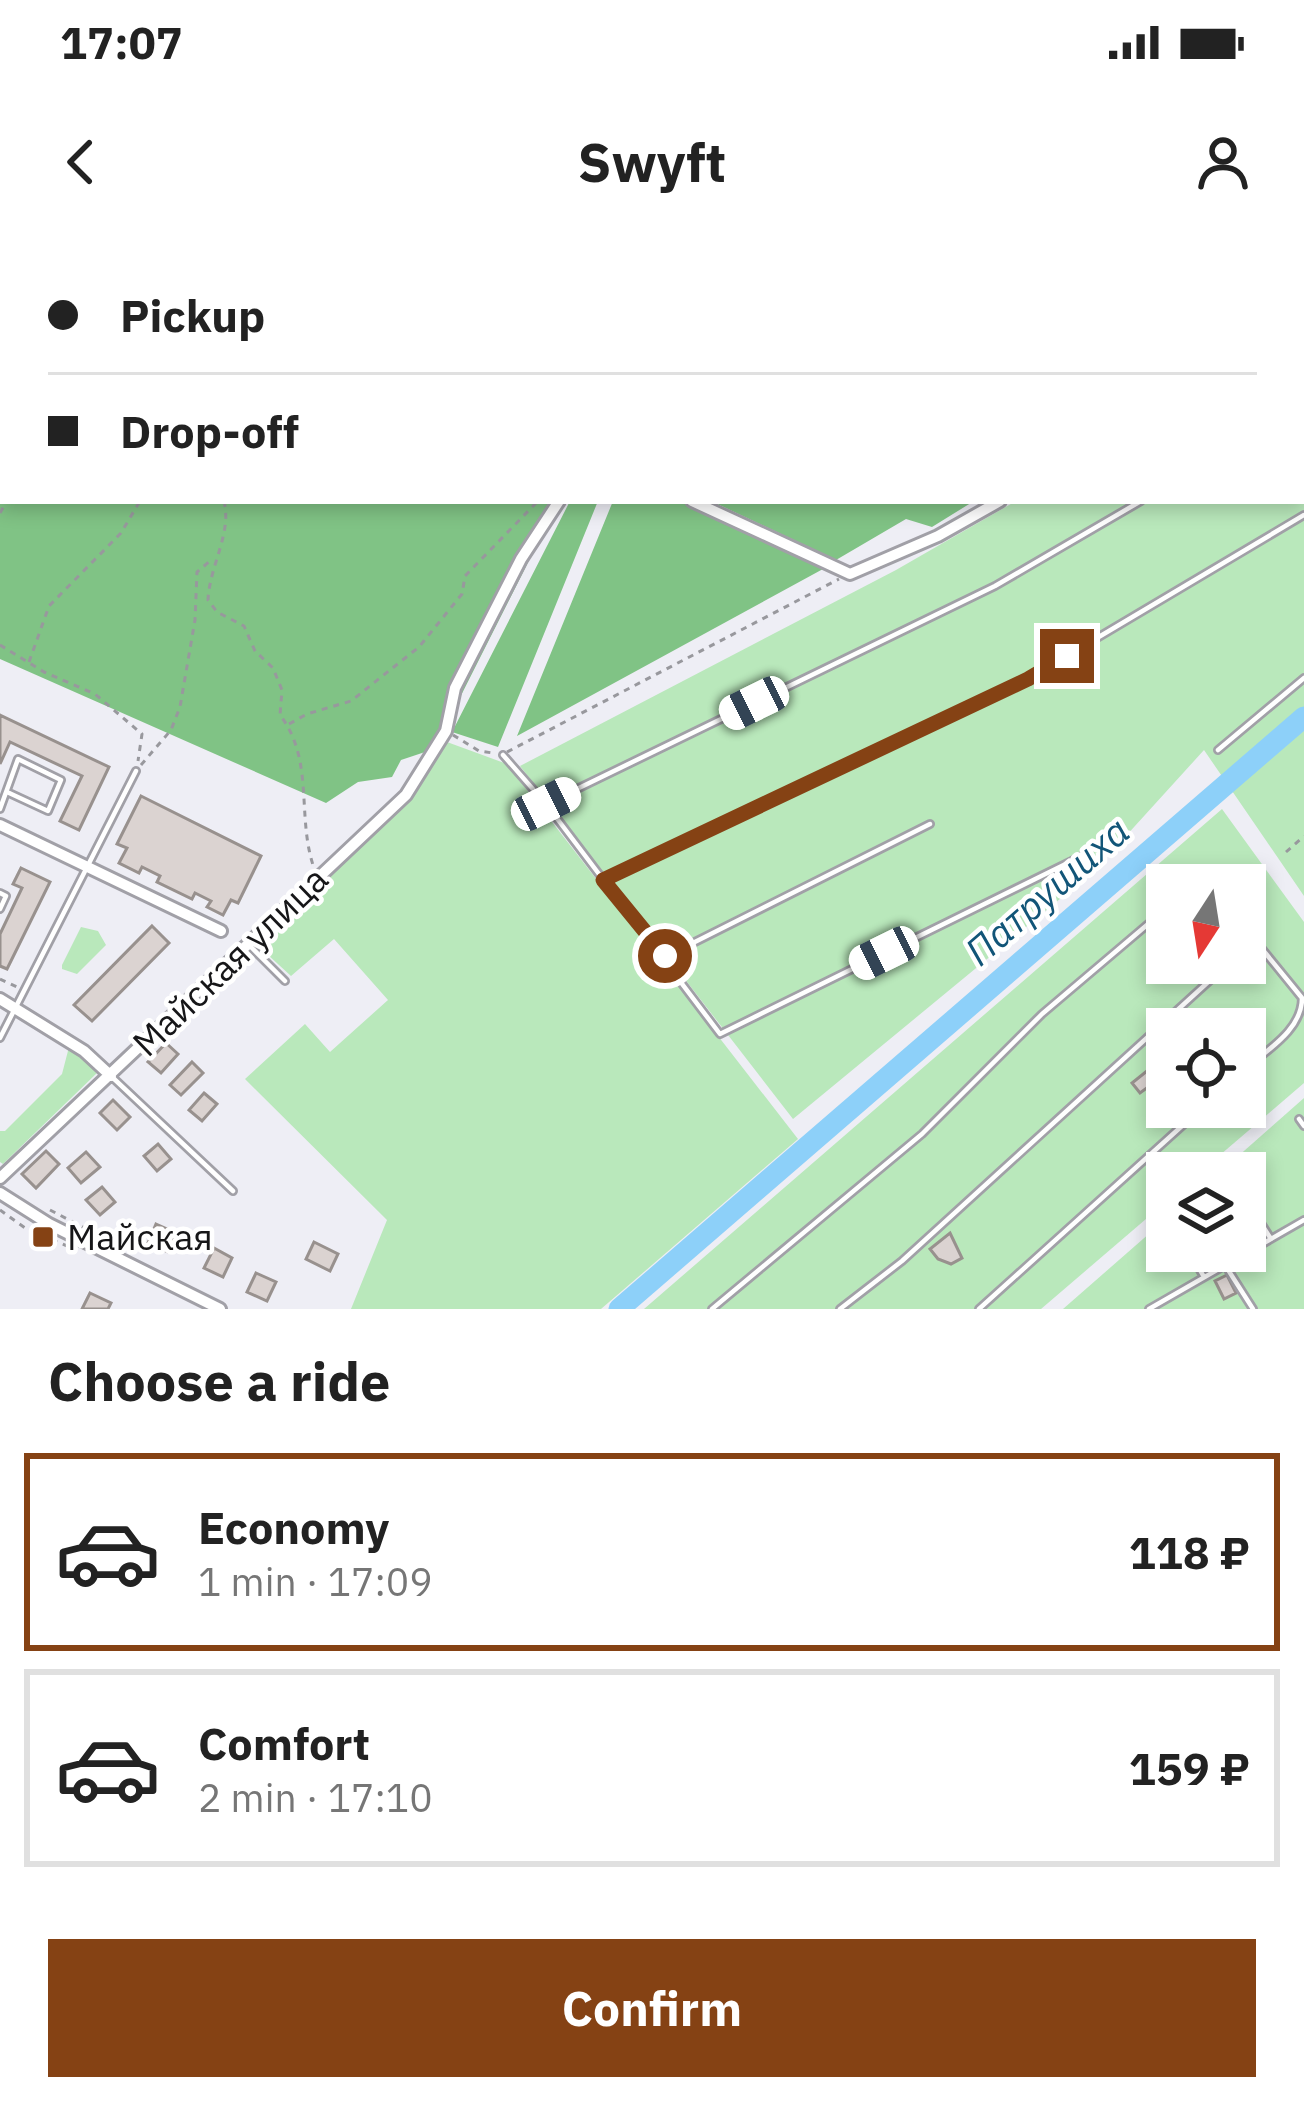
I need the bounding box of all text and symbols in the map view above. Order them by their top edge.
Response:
text: 17:07 [60,13,183,71]
text: Swyft [578,127,726,197]
icon: back [48,129,114,195]
icon: person [1190,129,1256,195]
text: Pickup [120,286,265,344]
text: Drop-off [120,402,299,460]
route end [1040,629,1094,683]
car [714,671,794,735]
car [506,772,586,836]
water label: Патрушиха [954,805,1140,976]
street label: Майская улица [122,856,337,1066]
north arrow [1146,864,1266,984]
map controls [1146,864,1266,1272]
car [844,921,924,985]
route start [638,929,692,983]
button: locate [1146,1008,1266,1128]
button: layers [1146,1152,1266,1272]
place label: Майская [67,1213,213,1260]
marker: Майская [30,1224,56,1250]
text: Choose a ride [48,1346,390,1416]
icon: car [54,1498,162,1606]
text: Economy [198,1498,389,1556]
text: 118 ₽ [1129,1523,1250,1581]
text: 1 min · 17:09 [198,1556,433,1607]
icon: car [54,1714,162,1822]
text: Comfort [198,1714,370,1772]
text: 159 ₽ [1129,1739,1250,1797]
text: 2 min · 17:10 [198,1772,433,1823]
button: Confirm [48,1939,1256,2077]

